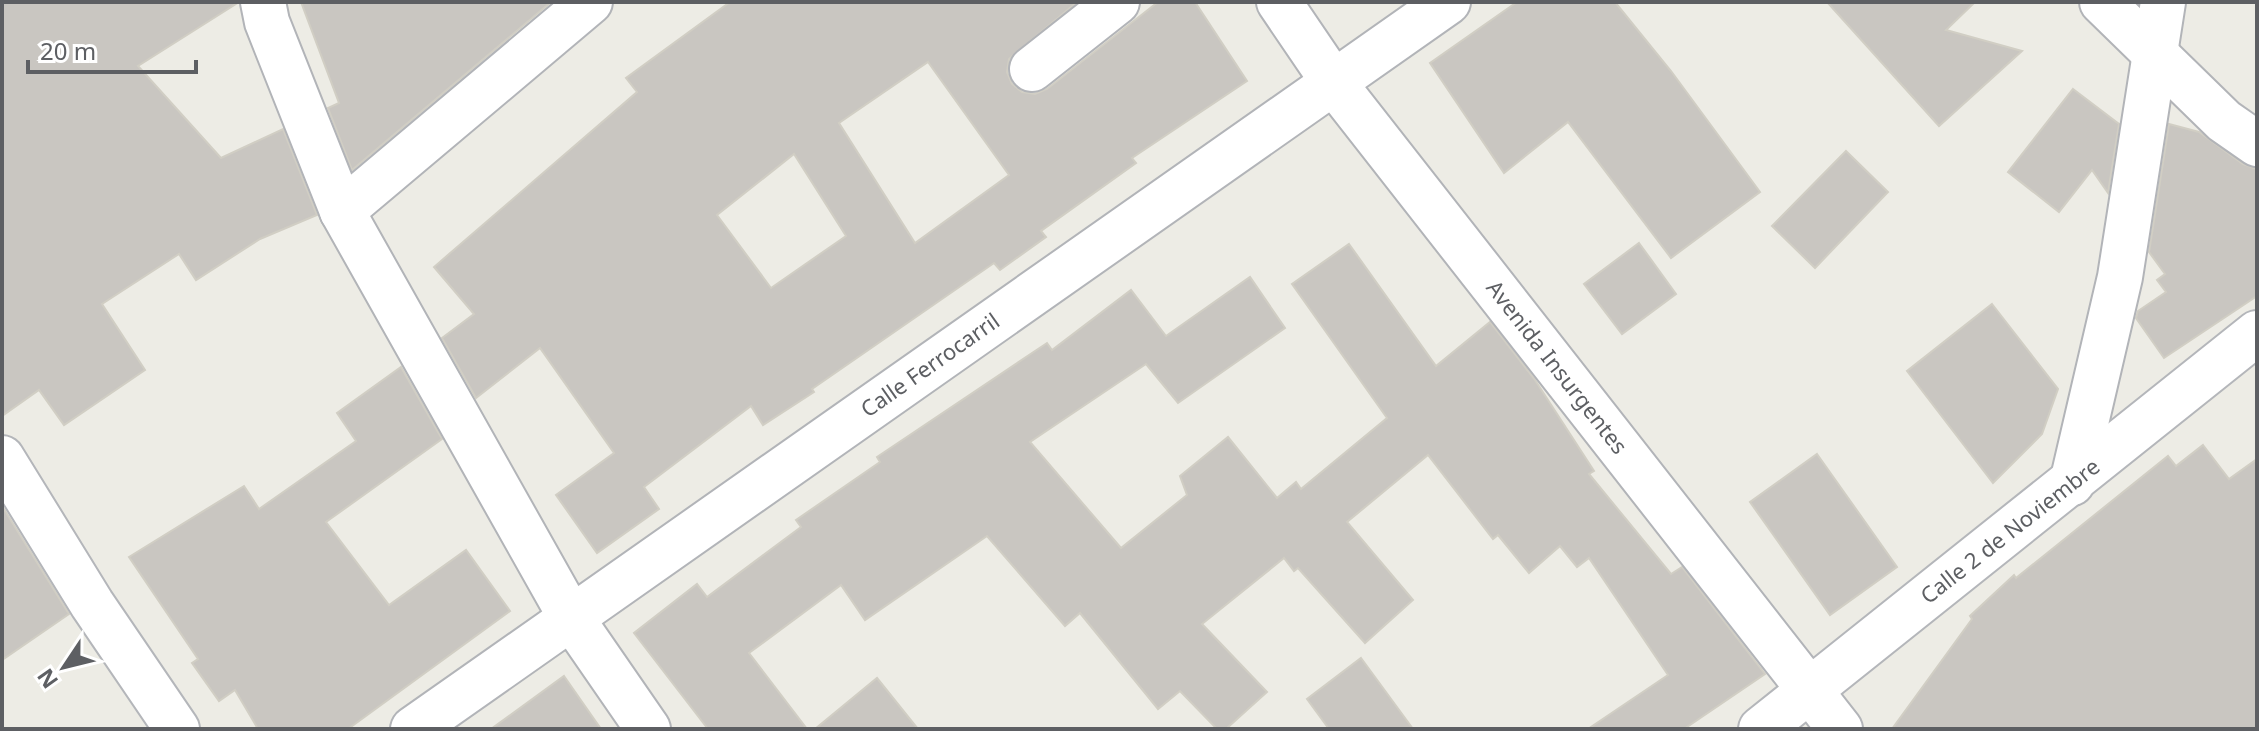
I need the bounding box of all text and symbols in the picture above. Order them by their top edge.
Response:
scale bar [28,24,196,74]
text: 20 m [40,34,96,67]
street label: Avenida Insurgentes [1480,273,1635,460]
street label: Calle Ferrocarril [854,305,1005,423]
street label: Calle 2 de Noviembre [1914,451,2105,610]
north arrow [24,627,104,707]
text: N [29,663,64,695]

